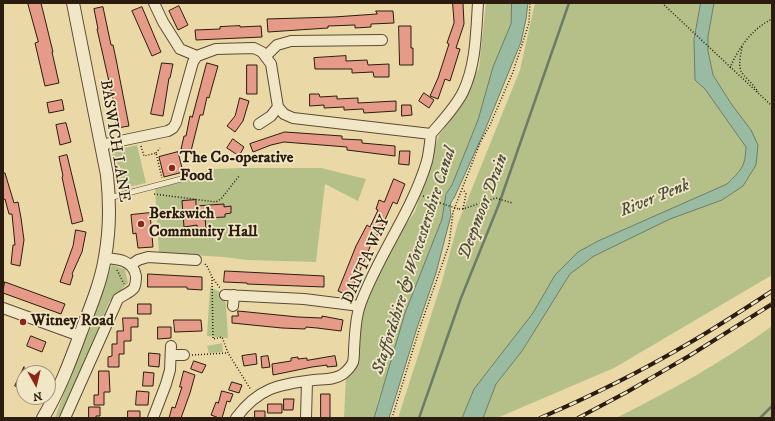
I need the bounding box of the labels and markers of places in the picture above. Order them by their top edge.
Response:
place label: The Co-operative Food [180,149,293,187]
marker: The Co-operative Food [167,163,177,173]
place label: Berkswich Community Hall [149,205,258,243]
marker: Berkswich Community Hall [136,219,146,229]
place label: Witney Road [31,312,114,332]
marker: Witney Road [18,317,28,327]

